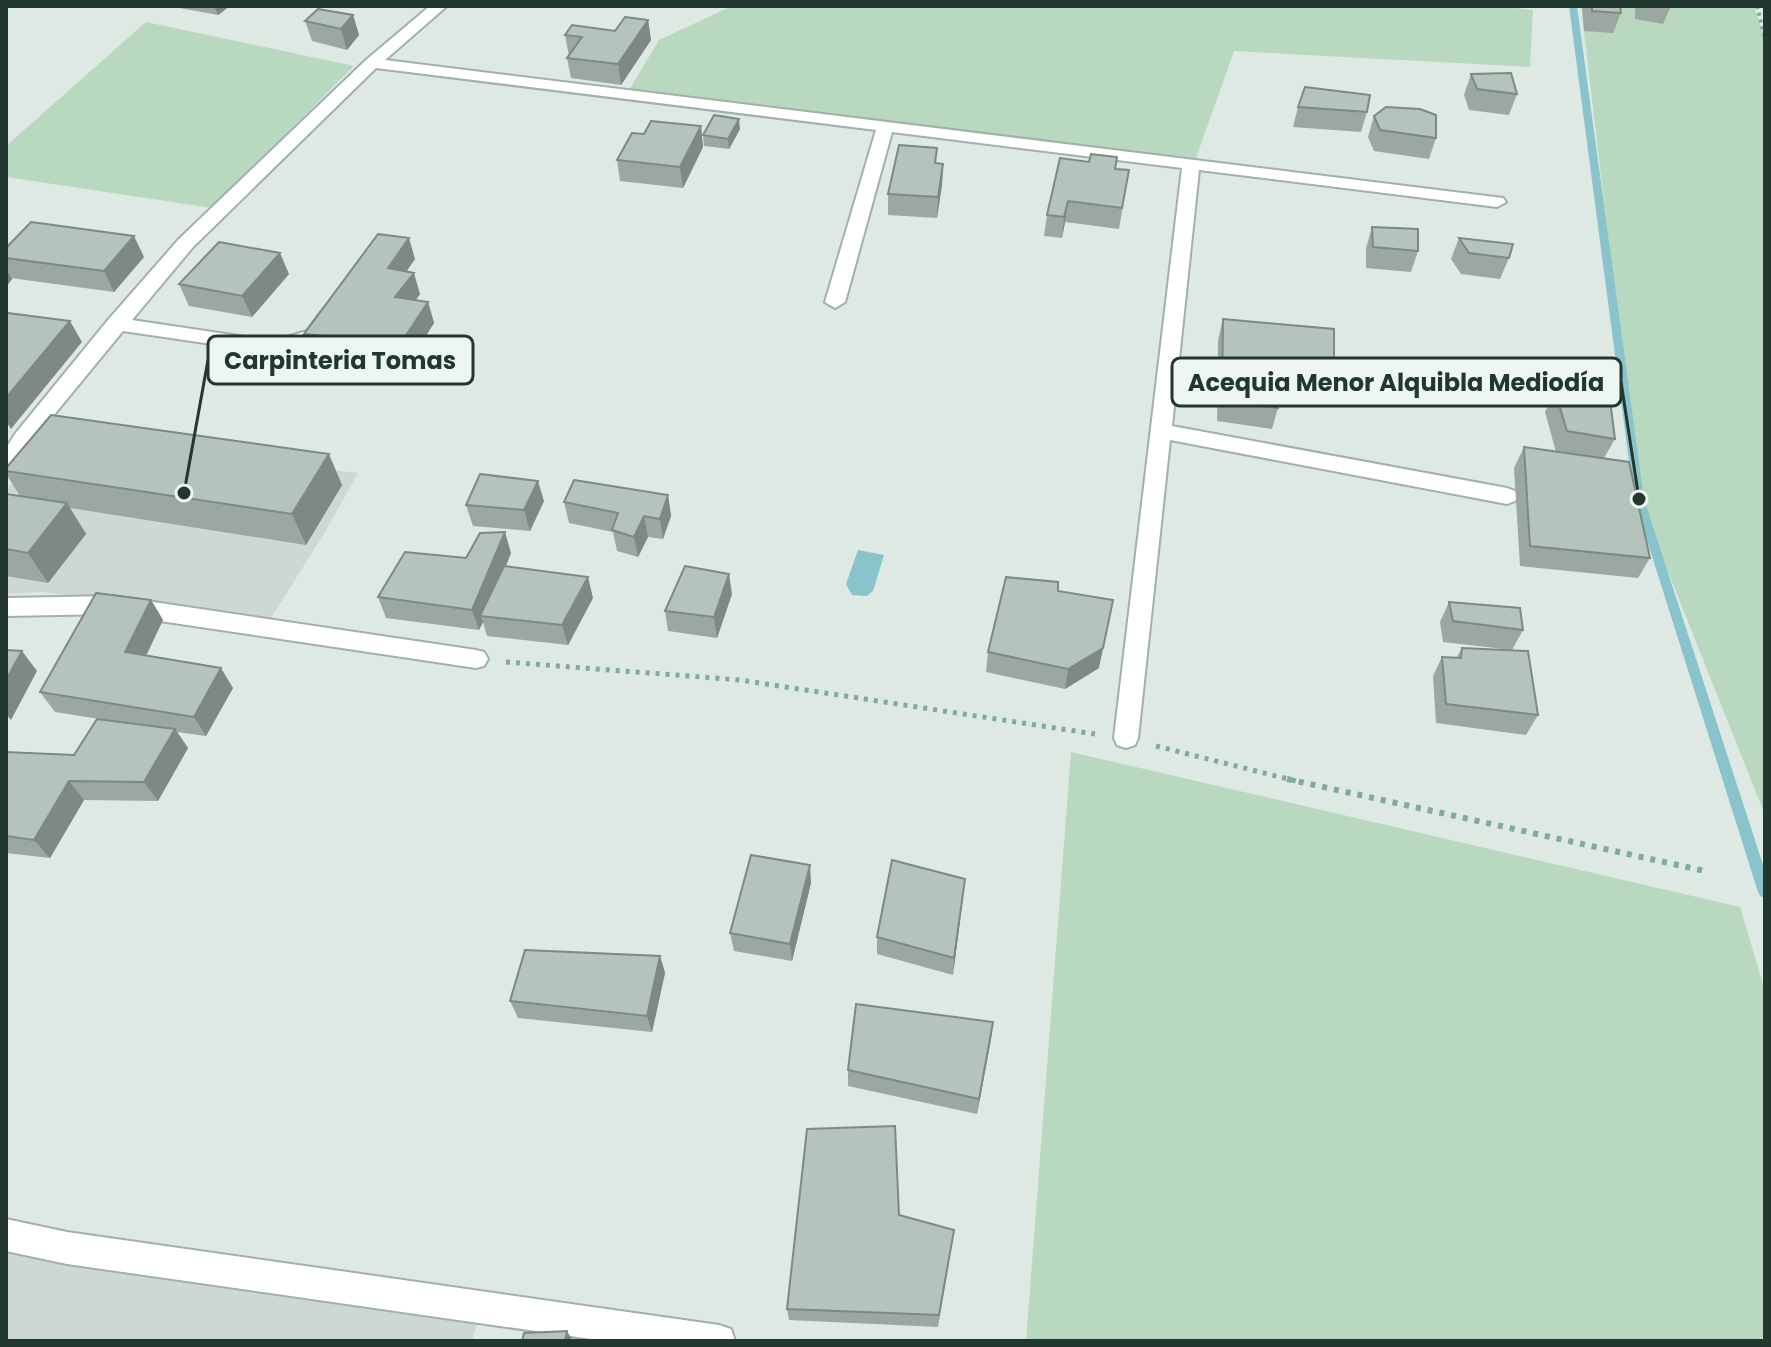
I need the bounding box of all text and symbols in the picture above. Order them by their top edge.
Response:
callout: Carpinteria Tomas [208,336,473,384]
text: Carpinteria Tomas [224,344,456,377]
callout: Acequia Menor Alquibla Mediodía [1172,358,1621,406]
text: Acequia Menor Alquibla Mediodía [1188,366,1604,399]

